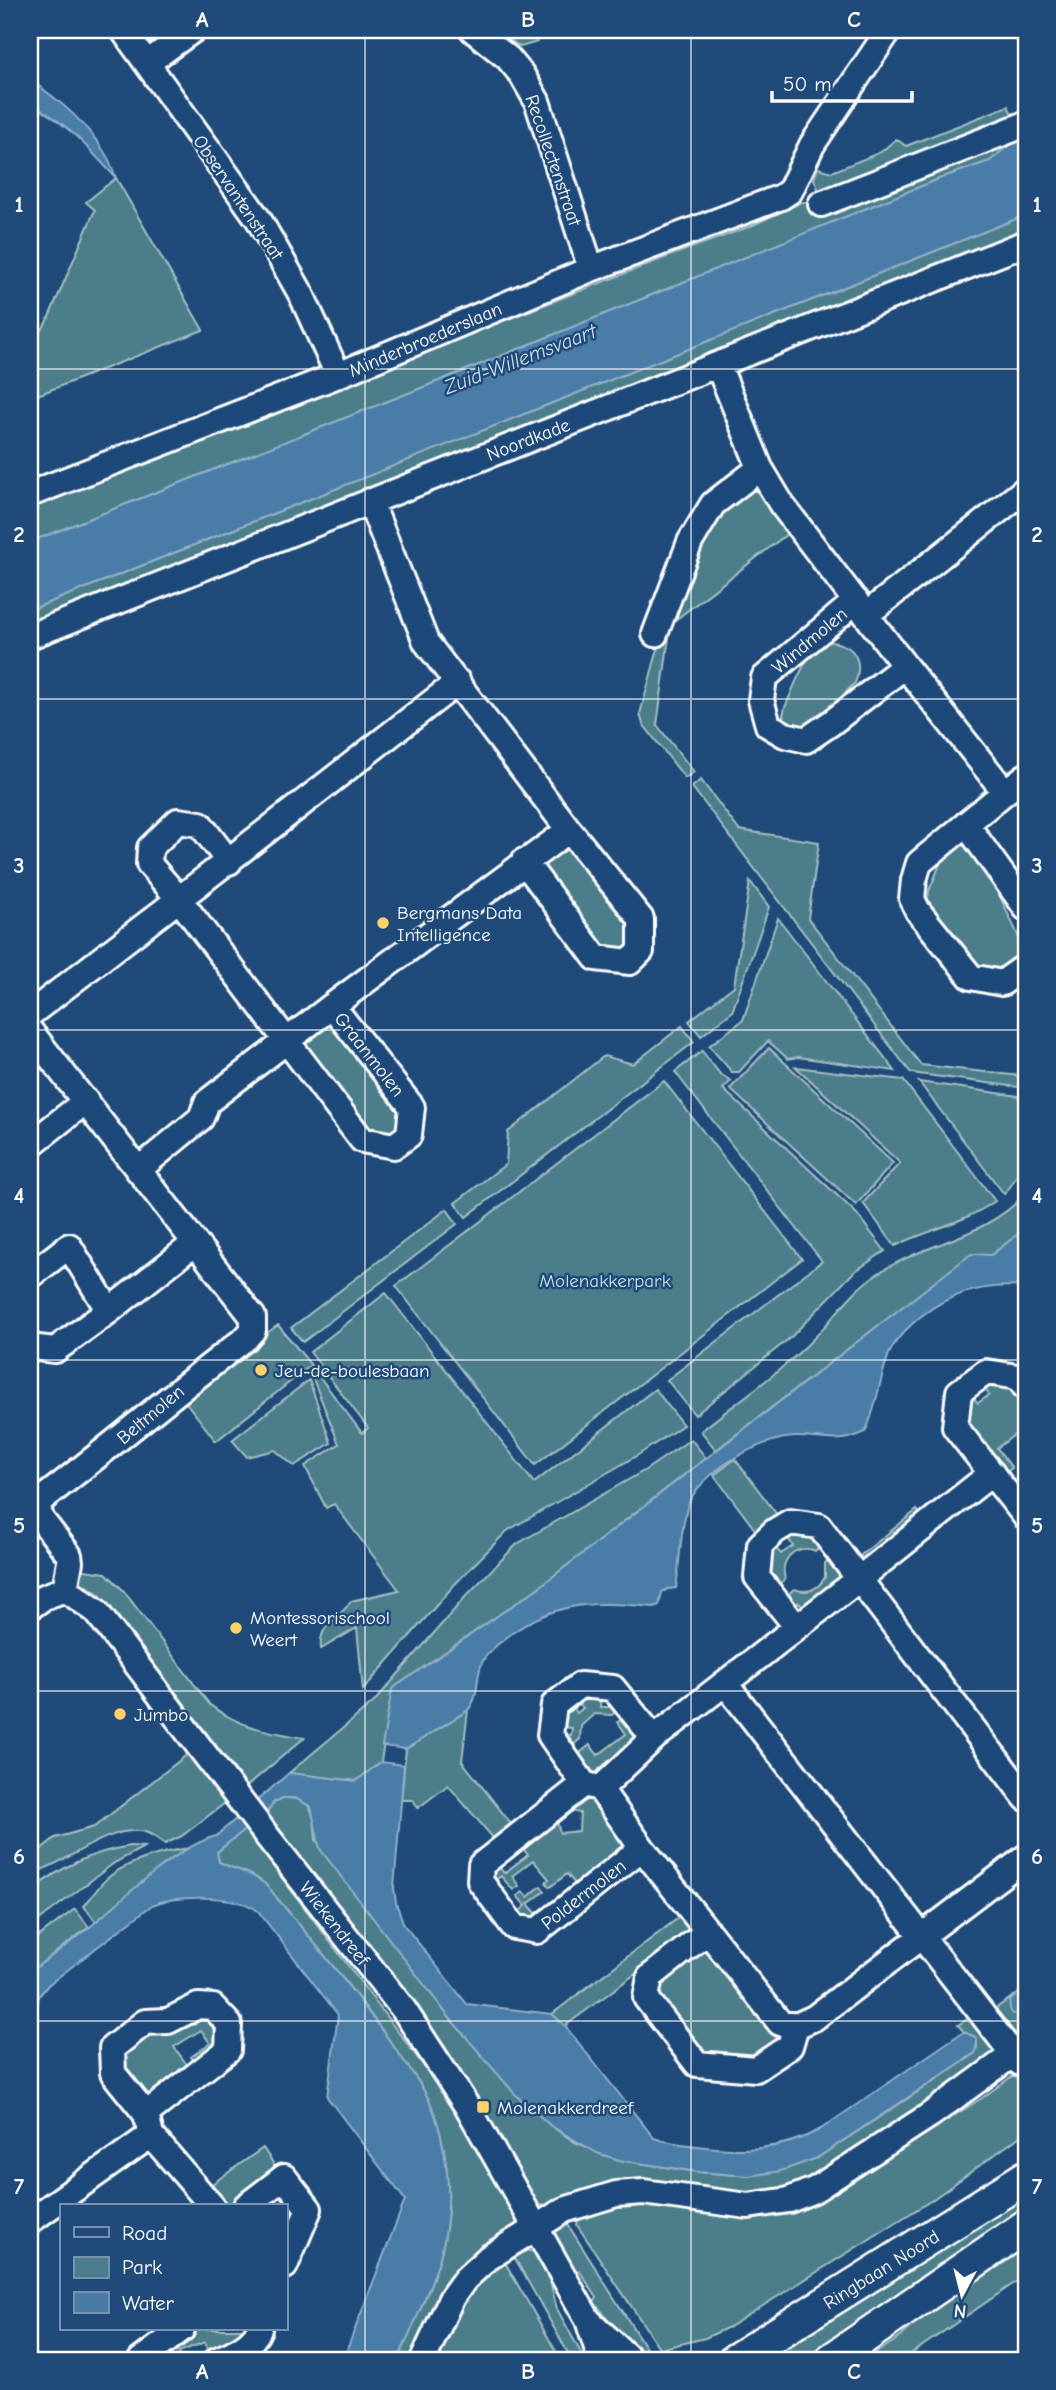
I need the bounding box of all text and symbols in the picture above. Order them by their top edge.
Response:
text: A [196,6,209,33]
text: B [521,6,535,33]
text: C [847,6,861,33]
scale bar [772,60,912,104]
text: 50 m [783,72,832,96]
street label: Recollectenstraat [520,92,586,229]
street label: Observantenstraat [188,131,288,264]
text: 1 [14,191,24,218]
text: 1 [1032,191,1042,218]
street label: Minderbroederslaan [346,298,505,382]
water label: Zuid-Willemsvaart [439,318,601,399]
street label: Noordkade [483,414,573,466]
text: 2 [13,521,25,548]
text: 2 [1031,521,1043,548]
street label: Windmolen [768,603,852,679]
text: 3 [13,852,25,879]
text: 3 [1031,852,1043,879]
place label: Bergmans Data Intelligence [397,902,522,946]
marker: Bergmans Data Intelligence [375,915,391,931]
street label: Graanmolen [329,1008,409,1101]
text: 4 [14,1182,25,1209]
text: 4 [1032,1182,1043,1209]
park label: Molenakkerpark [539,1270,672,1292]
place label: Jeu-de-boulesbaan [275,1360,430,1382]
marker: Jeu-de-boulesbaan [253,1362,269,1378]
street label: Beltmolen [113,1380,189,1449]
text: 5 [13,1512,25,1539]
text: 5 [1031,1512,1043,1539]
place label: Montessorischool Weert [250,1607,390,1651]
marker: Montessorischool Weert [228,1620,244,1636]
place label: Jumbo [134,1704,188,1726]
marker: Jumbo [112,1706,128,1722]
text: 6 [13,1843,25,1870]
text: 6 [1031,1843,1043,1870]
street label: Poldermolen [537,1855,630,1935]
street label: Wiekendreef [295,1877,375,1971]
place label: Molenakkerdreef [497,2097,635,2119]
marker: Molenakkerdreef [475,2099,491,2115]
text: 7 [14,2173,25,2200]
text: 7 [1032,2173,1043,2200]
legend [60,2204,287,2330]
text: Road [122,2221,167,2245]
street label: Ringbaan Noord [820,2225,944,2314]
text: Park [122,2255,162,2279]
north arrow [926,2260,996,2330]
text: Water [122,2291,175,2315]
text: N [953,2299,968,2323]
text: A [196,2358,209,2385]
text: B [521,2358,535,2385]
text: C [847,2358,861,2385]

